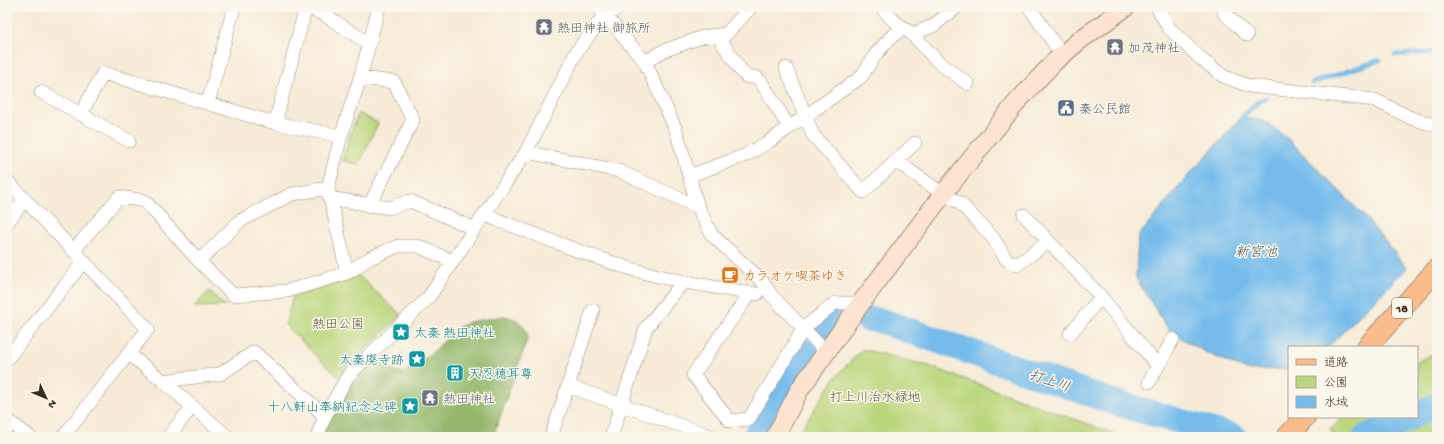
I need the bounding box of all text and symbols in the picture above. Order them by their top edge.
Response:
temple icon: 熱田神社 御旅所 [534,17,554,37]
place label: 熱田神社 御旅所 [557,22,651,37]
temple icon: 加茂神社 [1105,37,1125,57]
place label: 加茂神社 [1128,42,1180,57]
public building icon: 秦公民館 [1056,98,1076,118]
place label: 秦公民館 [1079,102,1131,118]
water label: 新宮池 [1235,244,1278,262]
cafe icon: カラオケ喫茶ゆき [720,265,740,285]
place label: カラオケ喫茶ゆき [743,270,847,285]
road number: 18 [1392,298,1412,318]
park label: 熱田公園 [312,317,364,333]
place icon: 太秦 熱田神社 [391,322,411,342]
place label: 太秦 熱田神社 [414,327,495,342]
legend [1288,346,1418,418]
place icon: 太秦廃寺跡 [407,349,427,369]
place label: 太秦廃寺跡 [339,354,404,369]
text: 道路 [1324,356,1348,371]
building icon: 天忍穂耳尊 [445,363,465,383]
water label: 打上川 [1027,367,1072,397]
place label: 天忍穂耳尊 [468,368,533,383]
text: 公園 [1324,376,1348,391]
north arrow [26,378,66,418]
temple icon: 熱田神社 [420,388,440,408]
park label: 打上川治水緑地 [829,390,921,406]
place label: 熱田神社 [443,393,495,408]
place icon: 十八軒山奉納紀念之碑 [400,396,420,416]
text: 水域 [1324,396,1348,411]
text: N [45,397,59,410]
place label: 十八軒山奉納紀念之碑 [267,400,397,416]

